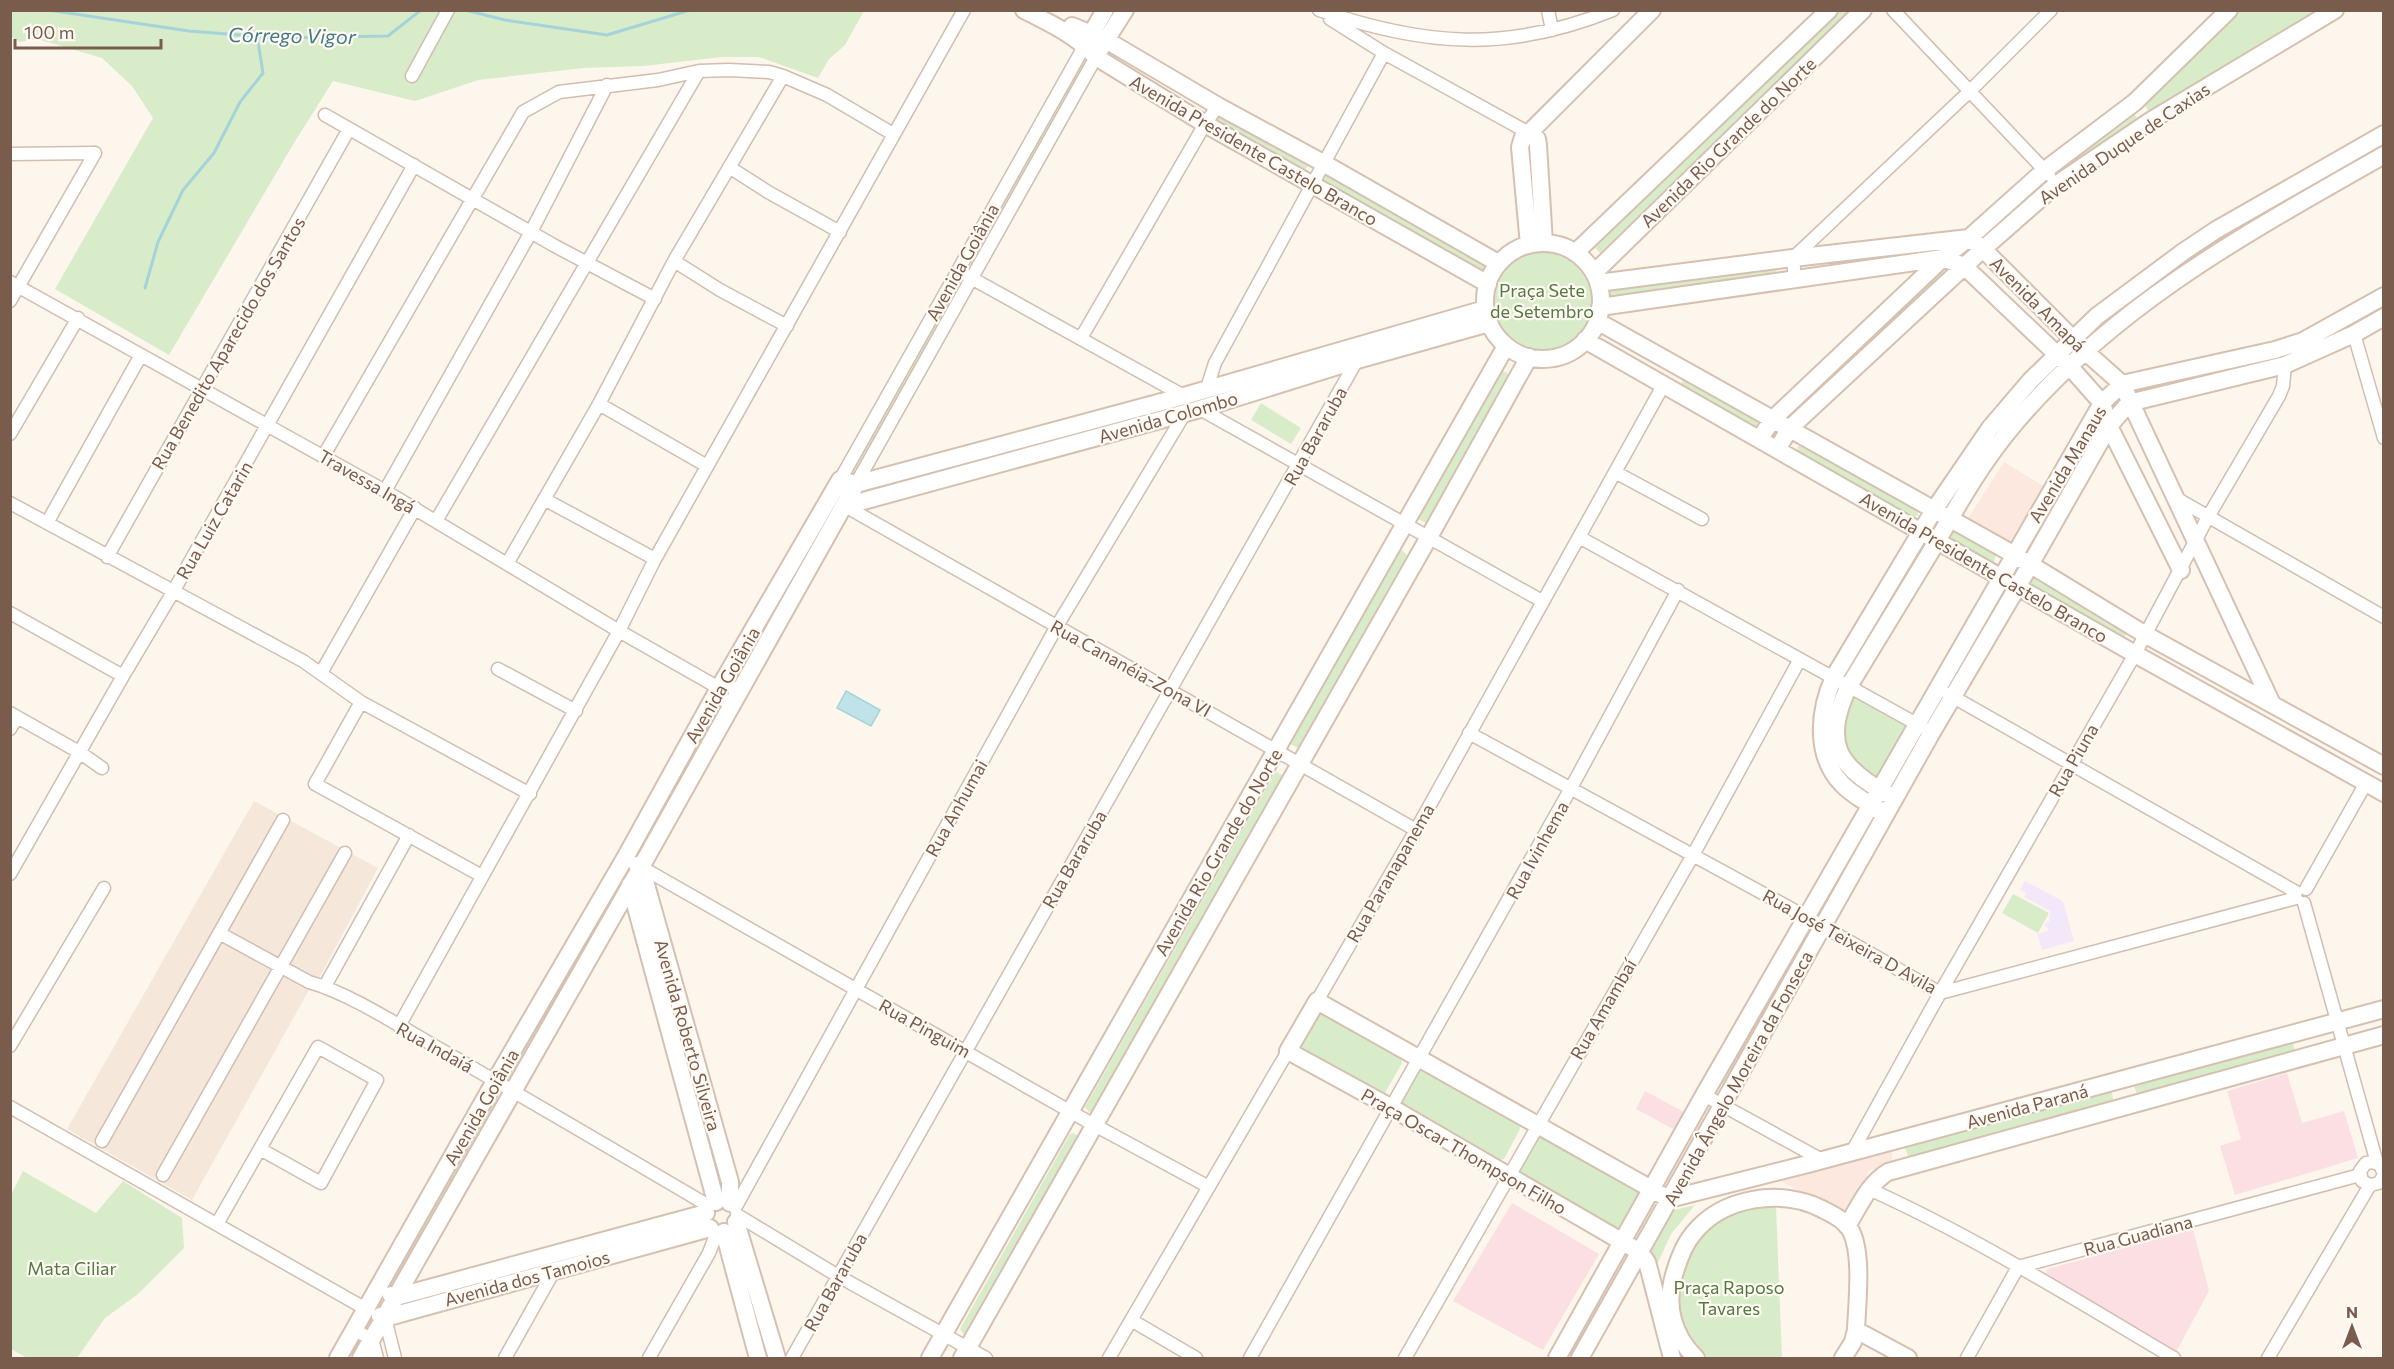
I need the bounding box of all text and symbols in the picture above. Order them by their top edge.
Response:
scale bar [15,12,160,50]
text: 100 m [24,21,74,43]
water label: Córrego Vigor [228,22,357,48]
street label: Avenida Rio Grande do Norte [1636,52,1820,232]
street label: Avenida Presidente Castelo Branco [1126,70,1382,230]
street label: Avenida Duque de Caxias [2034,77,2214,209]
street label: Avenida Goiânia [921,200,1003,324]
street label: Rua Benedito Aparecido dos Santos [146,213,310,473]
street label: Avenida Amapá [1986,252,2090,356]
park label: Praça Sete de Setembro [1490,279,1594,322]
street label: Rua Bararuba [1279,383,1351,489]
street label: Avenida Colombo [1096,387,1240,447]
street label: Avenida Manaus [2023,401,2111,527]
street label: Travessa Ingá [315,444,419,518]
street label: Rua Luiz Catarin [171,457,257,583]
street label: Avenida Presidente Castelo Branco [1856,487,2112,647]
street label: Rua Cananéia-Zona VI [1047,615,1215,721]
street label: Avenida Goiânia [680,623,764,747]
street label: Rua Piuna [2043,720,2103,800]
street label: Avenida Rio Grande do Norte [1150,745,1286,959]
street label: Rua Anhumai [920,756,992,860]
street label: Rua Ivinhema [1501,797,1573,903]
street label: Rua Paranapanema [1341,800,1439,946]
street label: Rua Bararuba [1037,806,1111,912]
street label: Rua José Teixeira D Avila [1759,884,1941,998]
street label: Avenida Roberto Silveira [650,937,726,1133]
street label: Avenida Ângelo Moreira da Fonseca [1659,947,1817,1209]
street label: Rua Amambaí [1565,953,1641,1063]
street label: Rua Pinguim [875,994,975,1062]
street label: Rua Indaiá [393,1017,477,1077]
street label: Avenida Goiânia [439,1045,523,1169]
street label: Avenida Paraná [1964,1079,2090,1133]
street label: Praça Oscar Thompson Filho [1357,1083,1571,1219]
street label: Rua Guadiana [2081,1210,2195,1260]
street label: Rua Bararuba [799,1229,871,1335]
street label: Avenida dos Tamoios [442,1245,612,1311]
park label: Mata Ciliar [27,1257,117,1279]
park label: Praça Raposo Tavares [1673,1276,1785,1319]
north arrow [2322,1297,2382,1357]
text: N [2346,1302,2358,1321]

